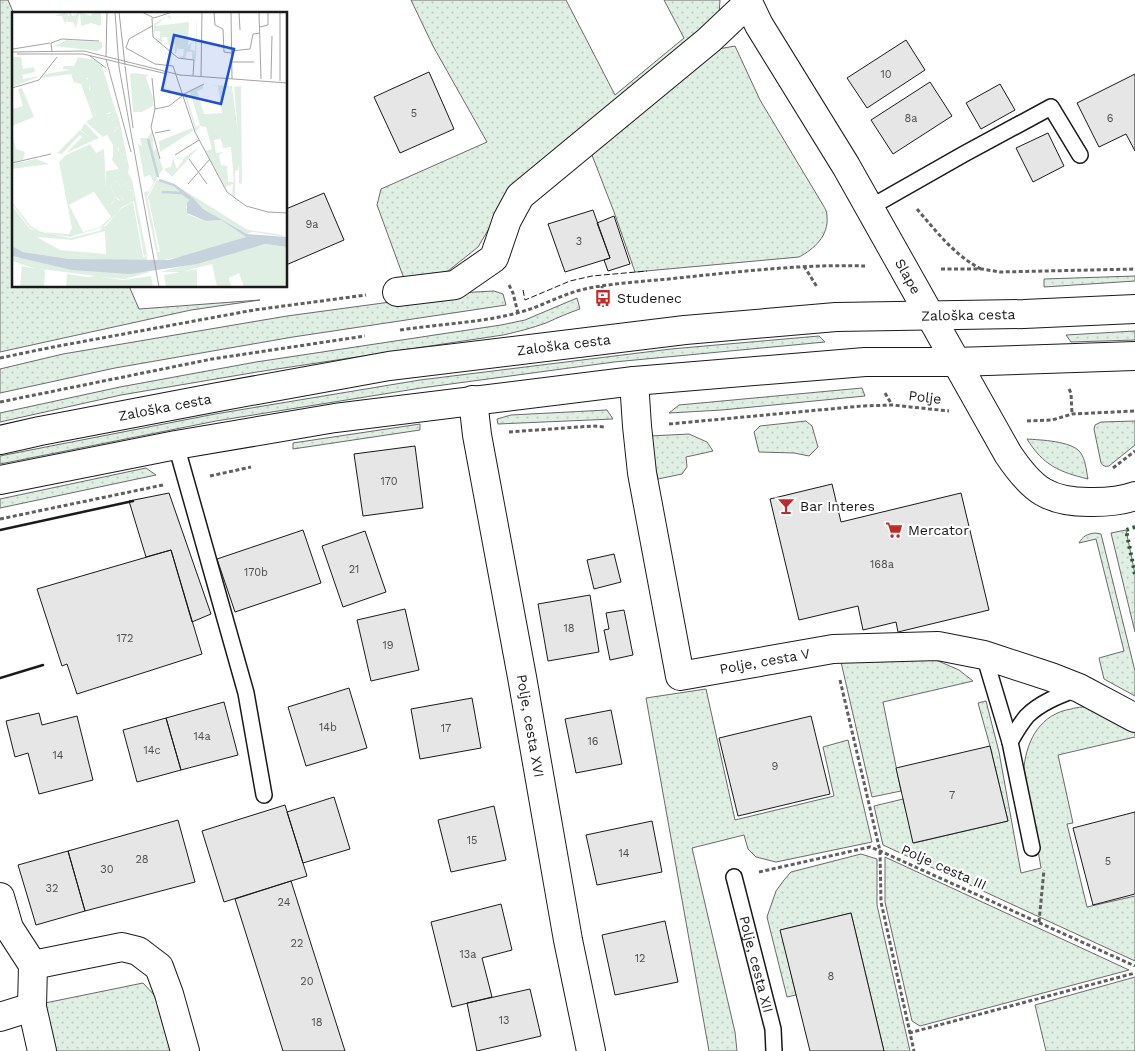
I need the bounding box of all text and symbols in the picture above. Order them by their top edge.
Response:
inset map [12,12,288,288]
house number: 10 [880,68,892,81]
house number: 5 [411,107,417,120]
house number: 8a [904,112,918,125]
house number: 6 [1107,112,1114,125]
house number: 9a [305,218,319,231]
house number: 3 [576,235,582,248]
street label: Slape [892,256,924,297]
bus stop icon: Studenec [593,288,613,308]
place label: Studenec [617,290,682,306]
street label: Zaloška cesta [921,306,1016,324]
street label: Zaloška cesta [516,331,611,358]
street label: Polje [908,387,942,407]
street label: Zaloška cesta [117,390,213,424]
house number: 170 [380,475,398,488]
bar icon: Bar Interes [776,496,796,516]
place label: Bar Interes [800,498,875,514]
supermarket icon: Mercator [884,520,904,540]
place label: Mercator [908,522,969,538]
house number: 168a [870,558,894,571]
house number: 21 [349,563,359,576]
house number: 170b [244,566,268,579]
house number: 18 [563,622,575,635]
house number: 172 [117,632,133,645]
house number: 19 [382,639,394,652]
street label: Polje, cesta V [718,645,811,677]
street label: Polje, cesta XVI [514,673,547,779]
house number: 14b [319,721,337,734]
house number: 17 [441,722,451,735]
house number: 14a [193,730,211,743]
house number: 16 [588,735,599,748]
house number: 14c [143,744,161,757]
house number: 14 [52,749,64,762]
house number: 9 [772,760,779,773]
house number: 7 [949,789,955,802]
house number: 15 [467,834,477,847]
street label: Polje cesta III [899,841,989,893]
house number: 14 [618,847,630,860]
house number: 28 [135,853,149,866]
house number: 5 [1105,855,1111,868]
house number: 30 [100,863,114,876]
house number: 32 [46,882,58,895]
house number: 24 [278,896,291,909]
street label: Polje, cesta XII [736,914,776,1014]
house number: 22 [291,937,303,950]
house number: 13a [460,948,476,961]
house number: 12 [635,952,645,965]
house number: 8 [828,970,835,983]
house number: 20 [300,975,314,988]
house number: 13 [499,1014,509,1027]
house number: 18 [311,1016,323,1029]

